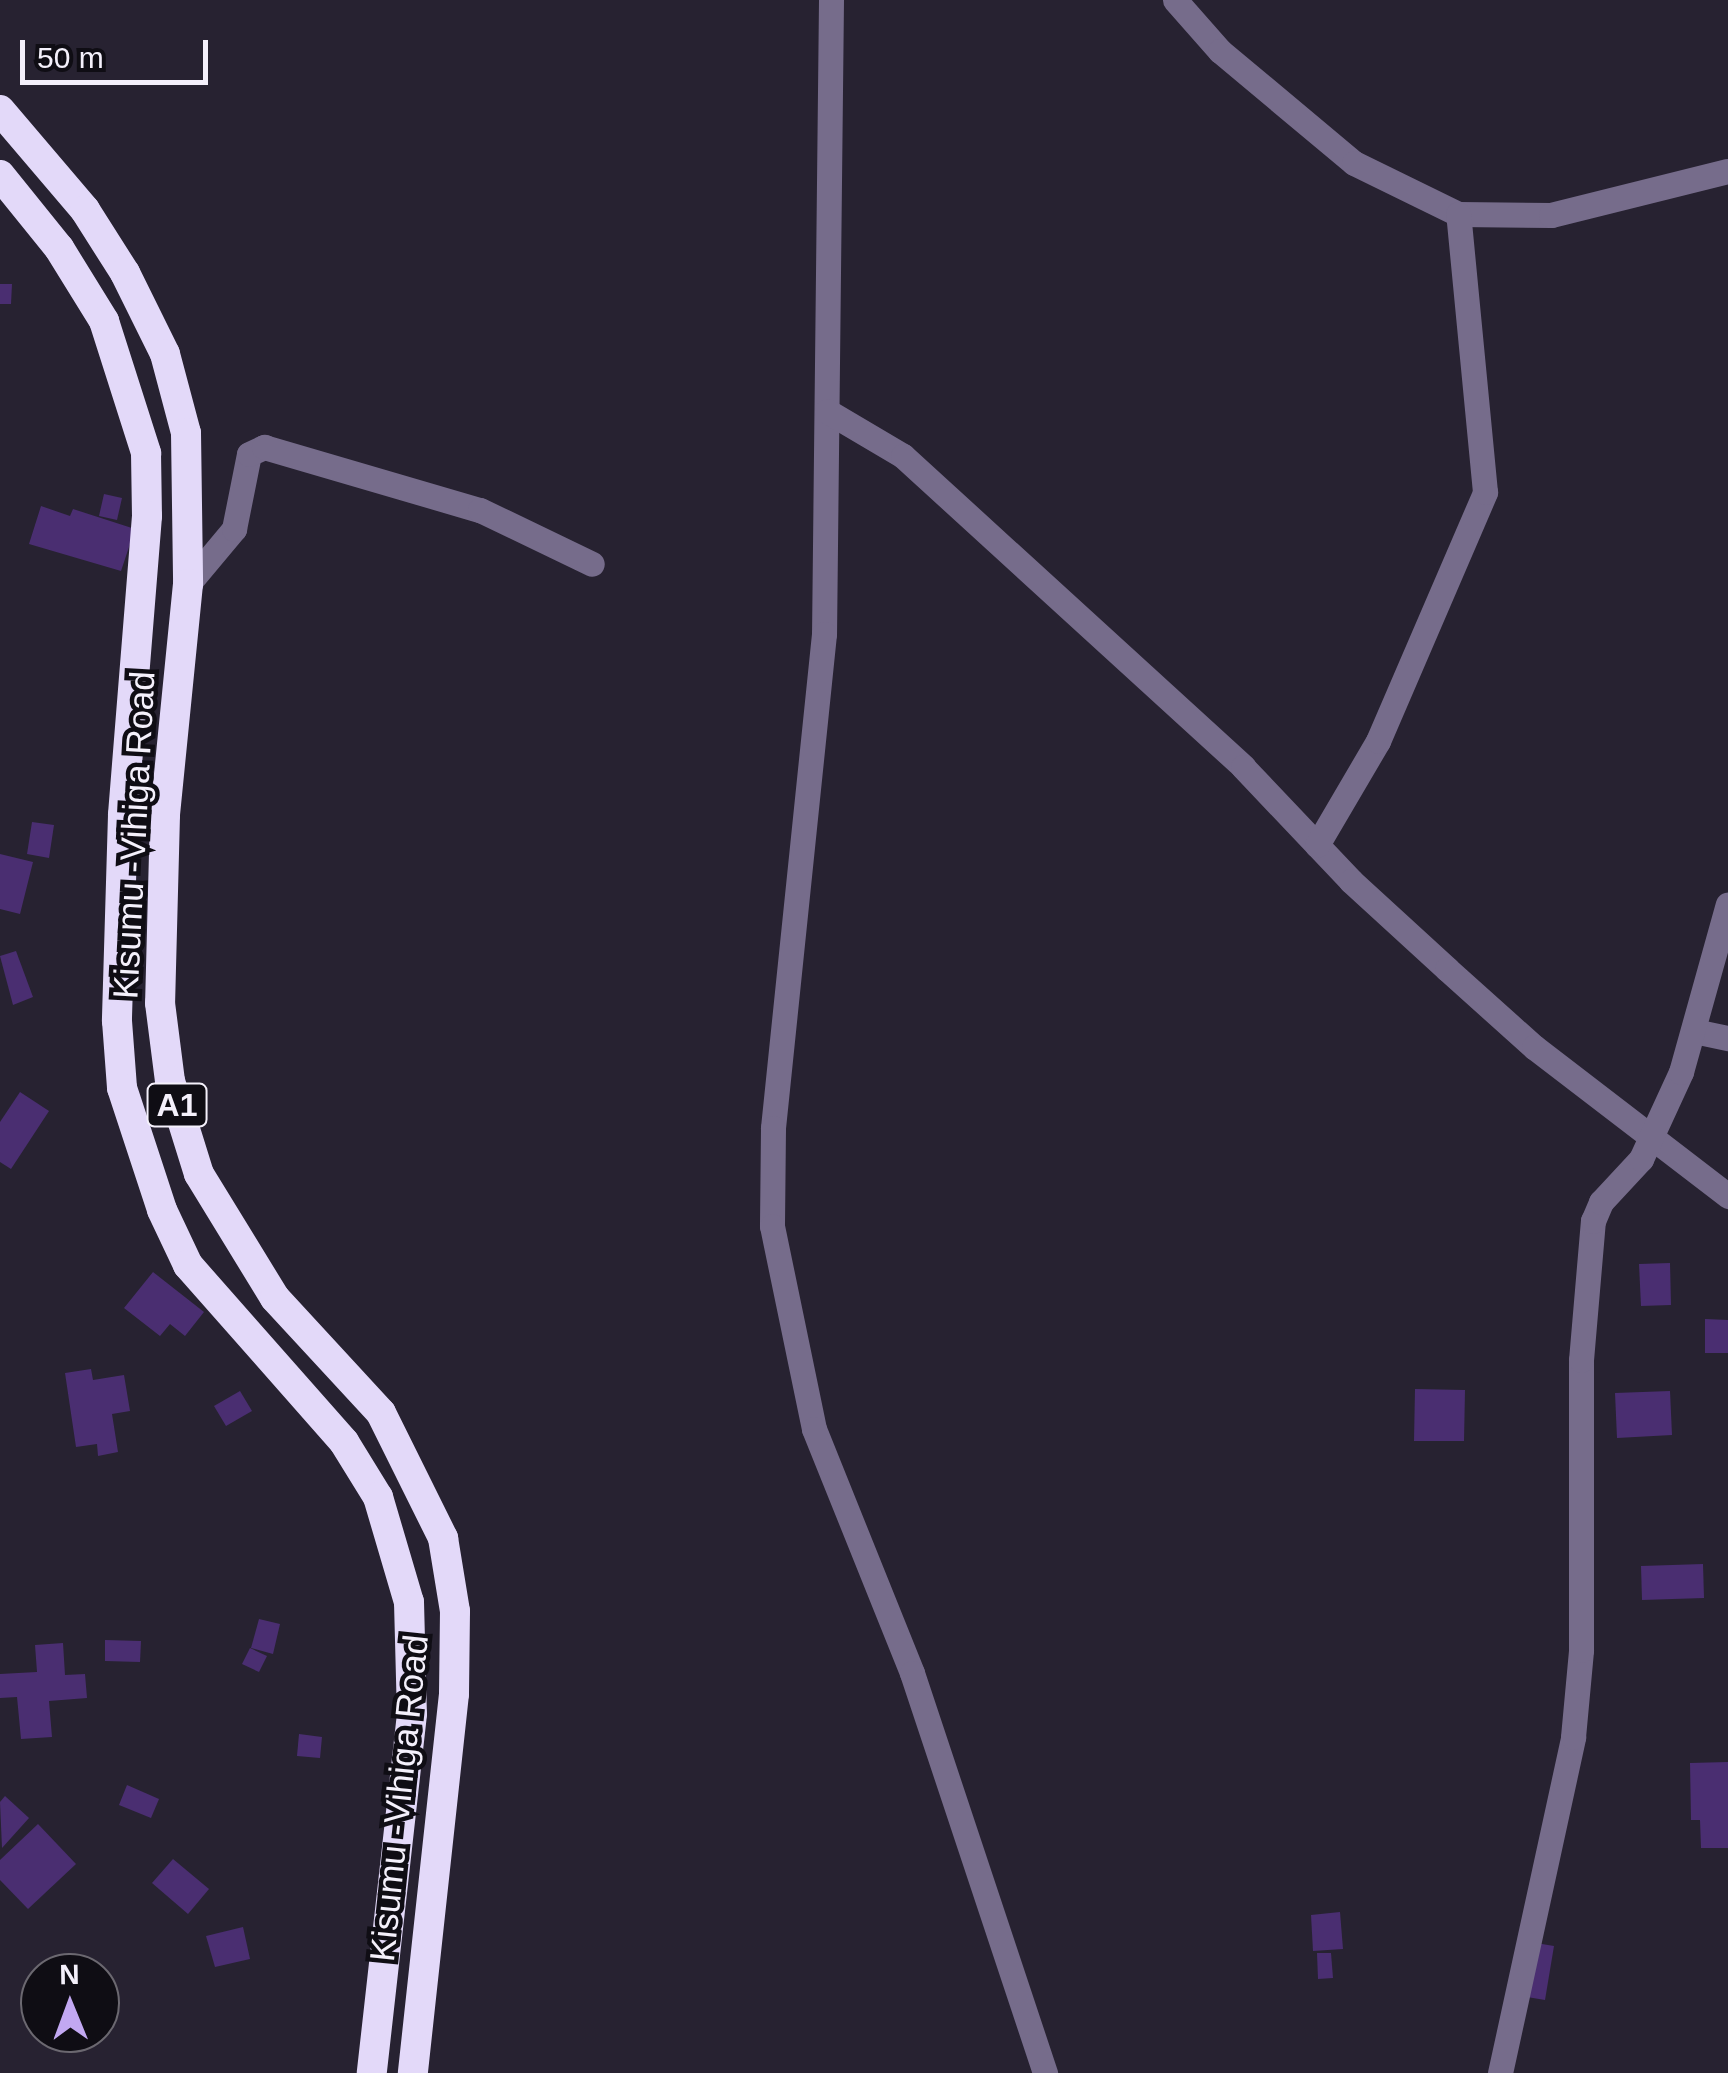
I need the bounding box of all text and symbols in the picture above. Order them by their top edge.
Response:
scale bar [25,20,212,82]
text: 50 m [37,41,104,74]
street label: Kisumu -Vihiga Road [104,670,164,1000]
road number: A1 [144,1078,210,1132]
street label: Kisumu -Vihiga Road [361,1633,437,1963]
north arrow [20,1953,120,2053]
text: N [59,1959,80,1990]

